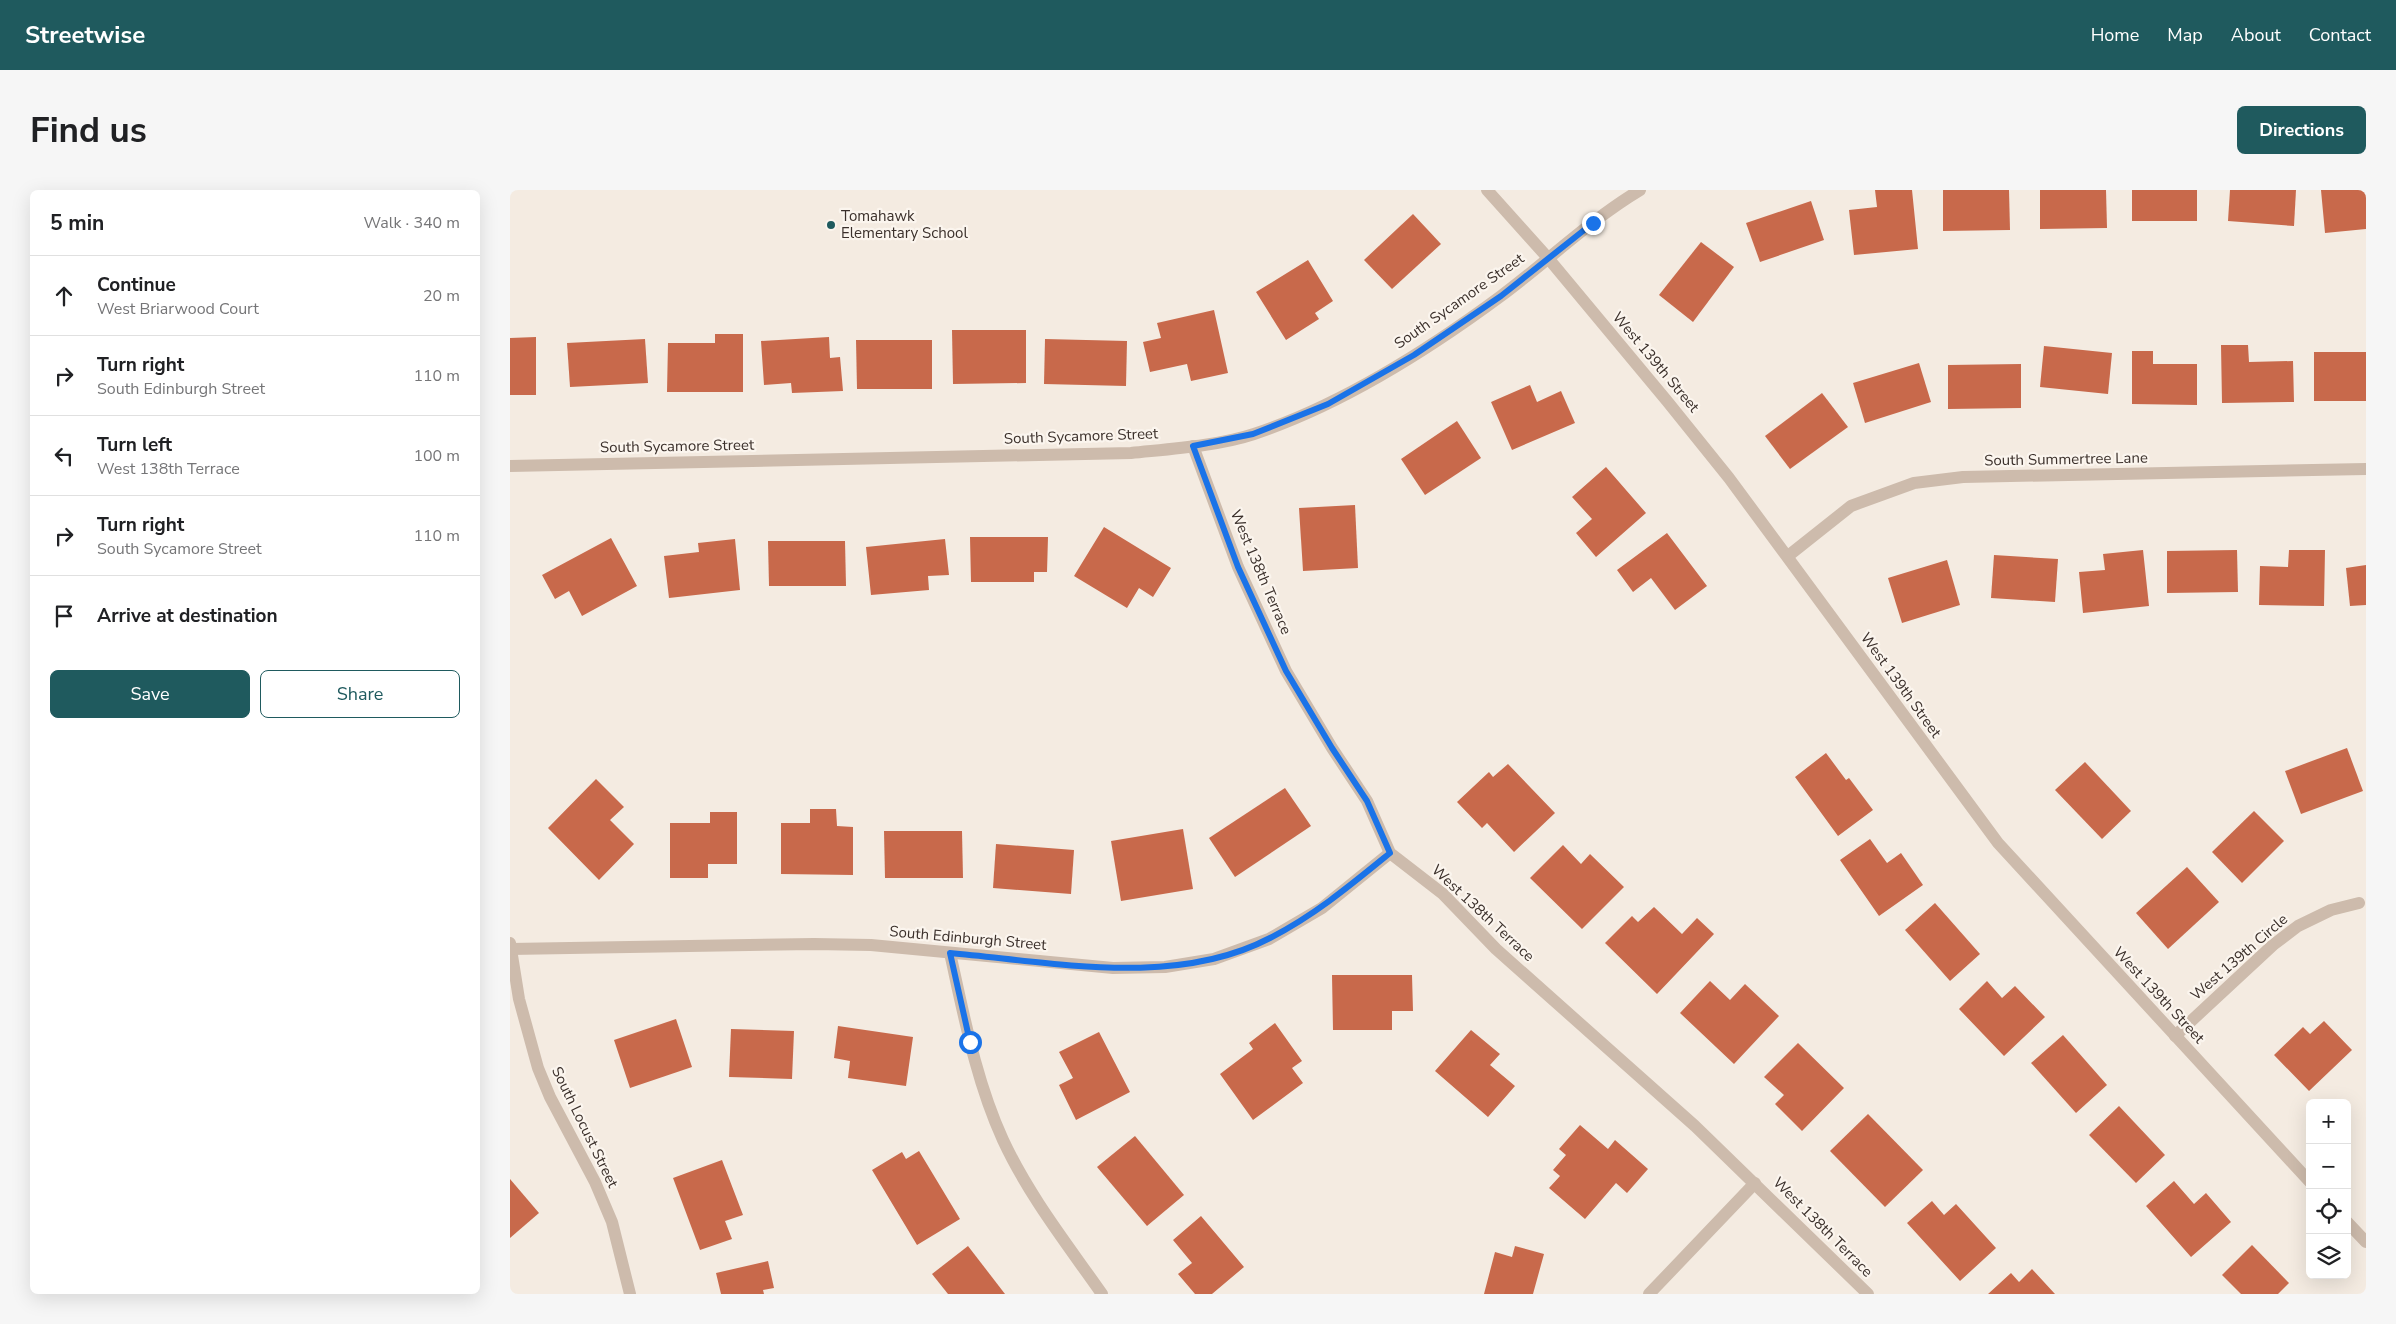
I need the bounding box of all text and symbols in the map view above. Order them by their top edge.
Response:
text: Streetwise [25,19,145,51]
text: Home [2091,23,2139,47]
text: Map [2167,23,2203,47]
text: About [2231,23,2281,47]
text: Contact [2309,23,2371,47]
button: Directions [2237,106,2366,154]
text: Find us [30,107,147,154]
place label: Tomahawk Elementary School [841,206,968,243]
text: 5 min [50,209,104,237]
text: Walk · 340 m [364,212,460,234]
route end [1582,212,1605,235]
marker: Tomahawk Elementary School [825,219,837,231]
street label: South Sycamore Street [1390,248,1529,353]
text: Continue [97,272,176,298]
icon: ahead [50,282,78,310]
text: 20 m [423,285,460,307]
text: West Briarwood Court [97,298,259,320]
street label: West 139th Street [1608,308,1704,417]
text: Turn right [97,352,184,378]
icon: right [50,362,78,390]
text: 110 m [413,365,460,387]
text: South Edinburgh Street [97,378,265,400]
street label: South Sycamore Street [1004,423,1159,449]
text: Turn left [97,432,172,458]
street label: South Sycamore Street [600,435,755,457]
icon: left [50,442,78,470]
text: 100 m [413,445,460,467]
street label: South Summertree Lane [1984,448,2148,470]
text: West 138th Terrace [97,458,240,480]
street label: West 138th Terrace [1226,507,1296,637]
text: Turn right [97,512,184,538]
icon: right [50,522,78,550]
text: 110 m [413,525,460,547]
text: South Sycamore Street [97,538,262,560]
icon: arrive [50,602,78,630]
text: Arrive at destination [97,603,278,629]
street label: West 139th Street [1856,628,1946,742]
button: Save [50,670,250,718]
button: Share [260,670,460,718]
street label: West 138th Terrace [1427,860,1539,966]
street label: West 139th Circle [2186,909,2292,1005]
street label: South Edinburgh Street [889,921,1048,955]
street label: West 139th Street [2109,942,2210,1048]
route start [959,1031,982,1054]
street label: South Locust Street [547,1063,623,1192]
map controls [2306,1099,2351,1279]
button: + [2306,1099,2351,1144]
button: − [2306,1144,2351,1189]
street label: West 138th Terrace [1769,1173,1877,1281]
button: locate [2306,1189,2351,1234]
button: layers [2306,1234,2351,1279]

